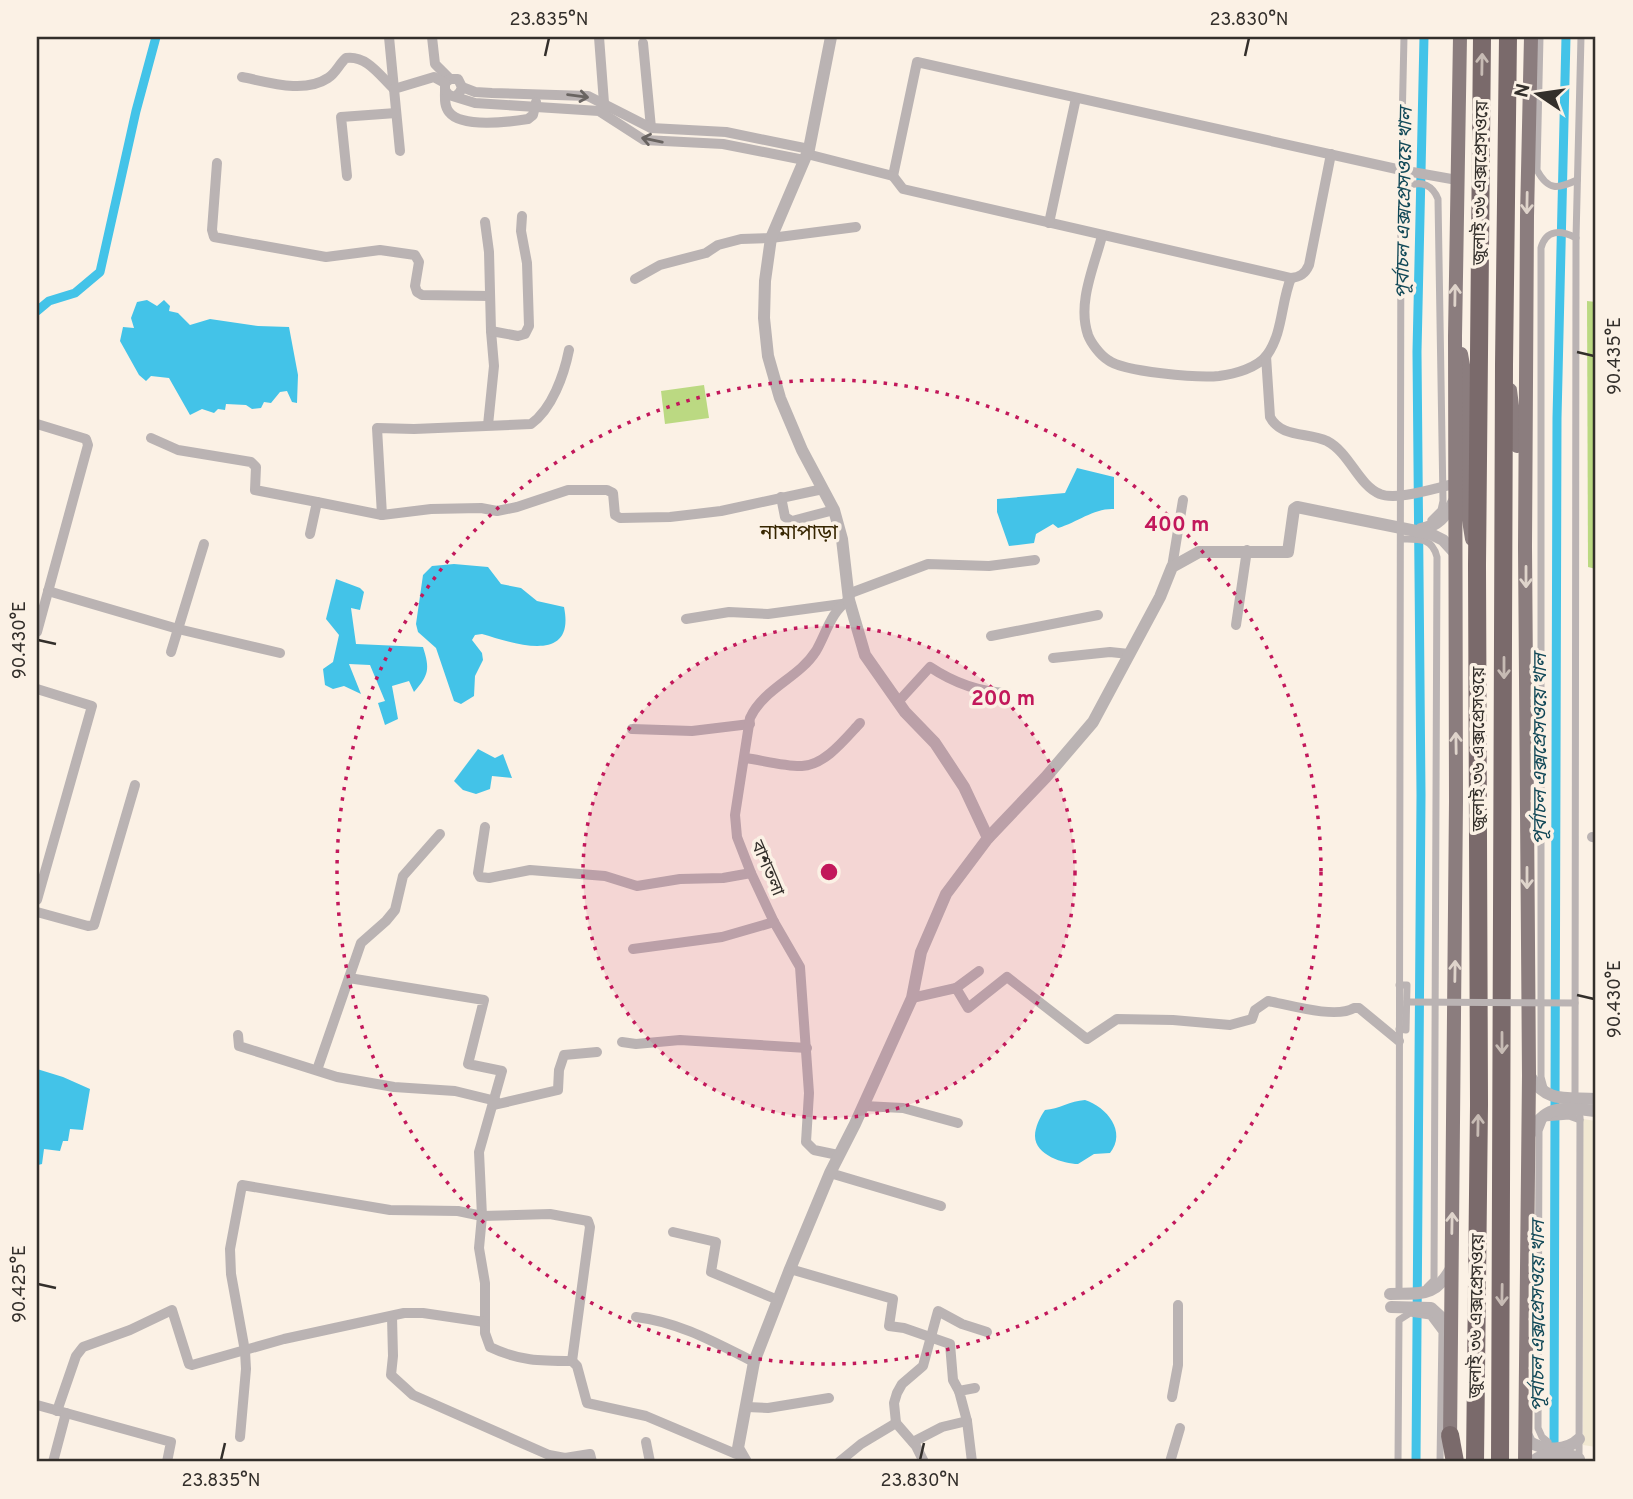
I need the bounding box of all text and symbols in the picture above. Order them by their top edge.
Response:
text: 23.835°N [510,9,588,32]
text: 23.830°N [1209,9,1289,32]
one-way arrow [1475,53,1489,76]
north arrow [1504,60,1574,130]
text: N [1510,81,1537,100]
one-way arrow [566,89,589,102]
street label: জুলাই ৩৬ এক্সপ্রেসওয়ে [1469,100,1494,267]
water label: পূর্বাচল এক্সপ্রেসওয়ে খাল [1390,103,1419,299]
one-way arrow [641,132,664,146]
one-way arrow [1521,191,1534,214]
one-way arrow [1448,284,1462,307]
text: 90.435°E [1604,317,1627,395]
text: 400 m [1145,512,1209,539]
district label: নামাপাড়া [759,520,838,547]
one-way arrow [1519,566,1533,589]
text: 90.430°E [9,601,32,679]
water label: পূর্বাচল এক্সপ্রেসওয়ে খাল [1528,649,1553,845]
one-way arrow [1497,657,1510,680]
street label: জুলাই ৩৬ এক্সপ্রেসওয়ে [1468,666,1491,832]
text: 200 m [971,686,1035,713]
one-way arrow [1449,732,1463,755]
street label: বাশতলা [744,836,789,900]
centre of rings [817,860,841,884]
one-way arrow [1520,867,1534,890]
one-way arrow [1448,959,1462,982]
text: 90.430°E [1604,960,1627,1038]
one-way arrow [1495,1031,1509,1054]
one-way arrow [1471,1113,1485,1136]
one-way arrow [1446,1211,1459,1234]
water label: পূর্বাচল এক্সপ্রেসওয়ে খাল [1526,1216,1551,1412]
street label: জুলাই ৩৬ এক্সপ্রেসওয়ে [1465,1233,1490,1400]
text: 90.425°E [9,1245,32,1323]
one-way arrow [1495,1283,1509,1306]
text: 23.835°N [182,1470,260,1493]
text: 23.830°N [880,1470,960,1493]

